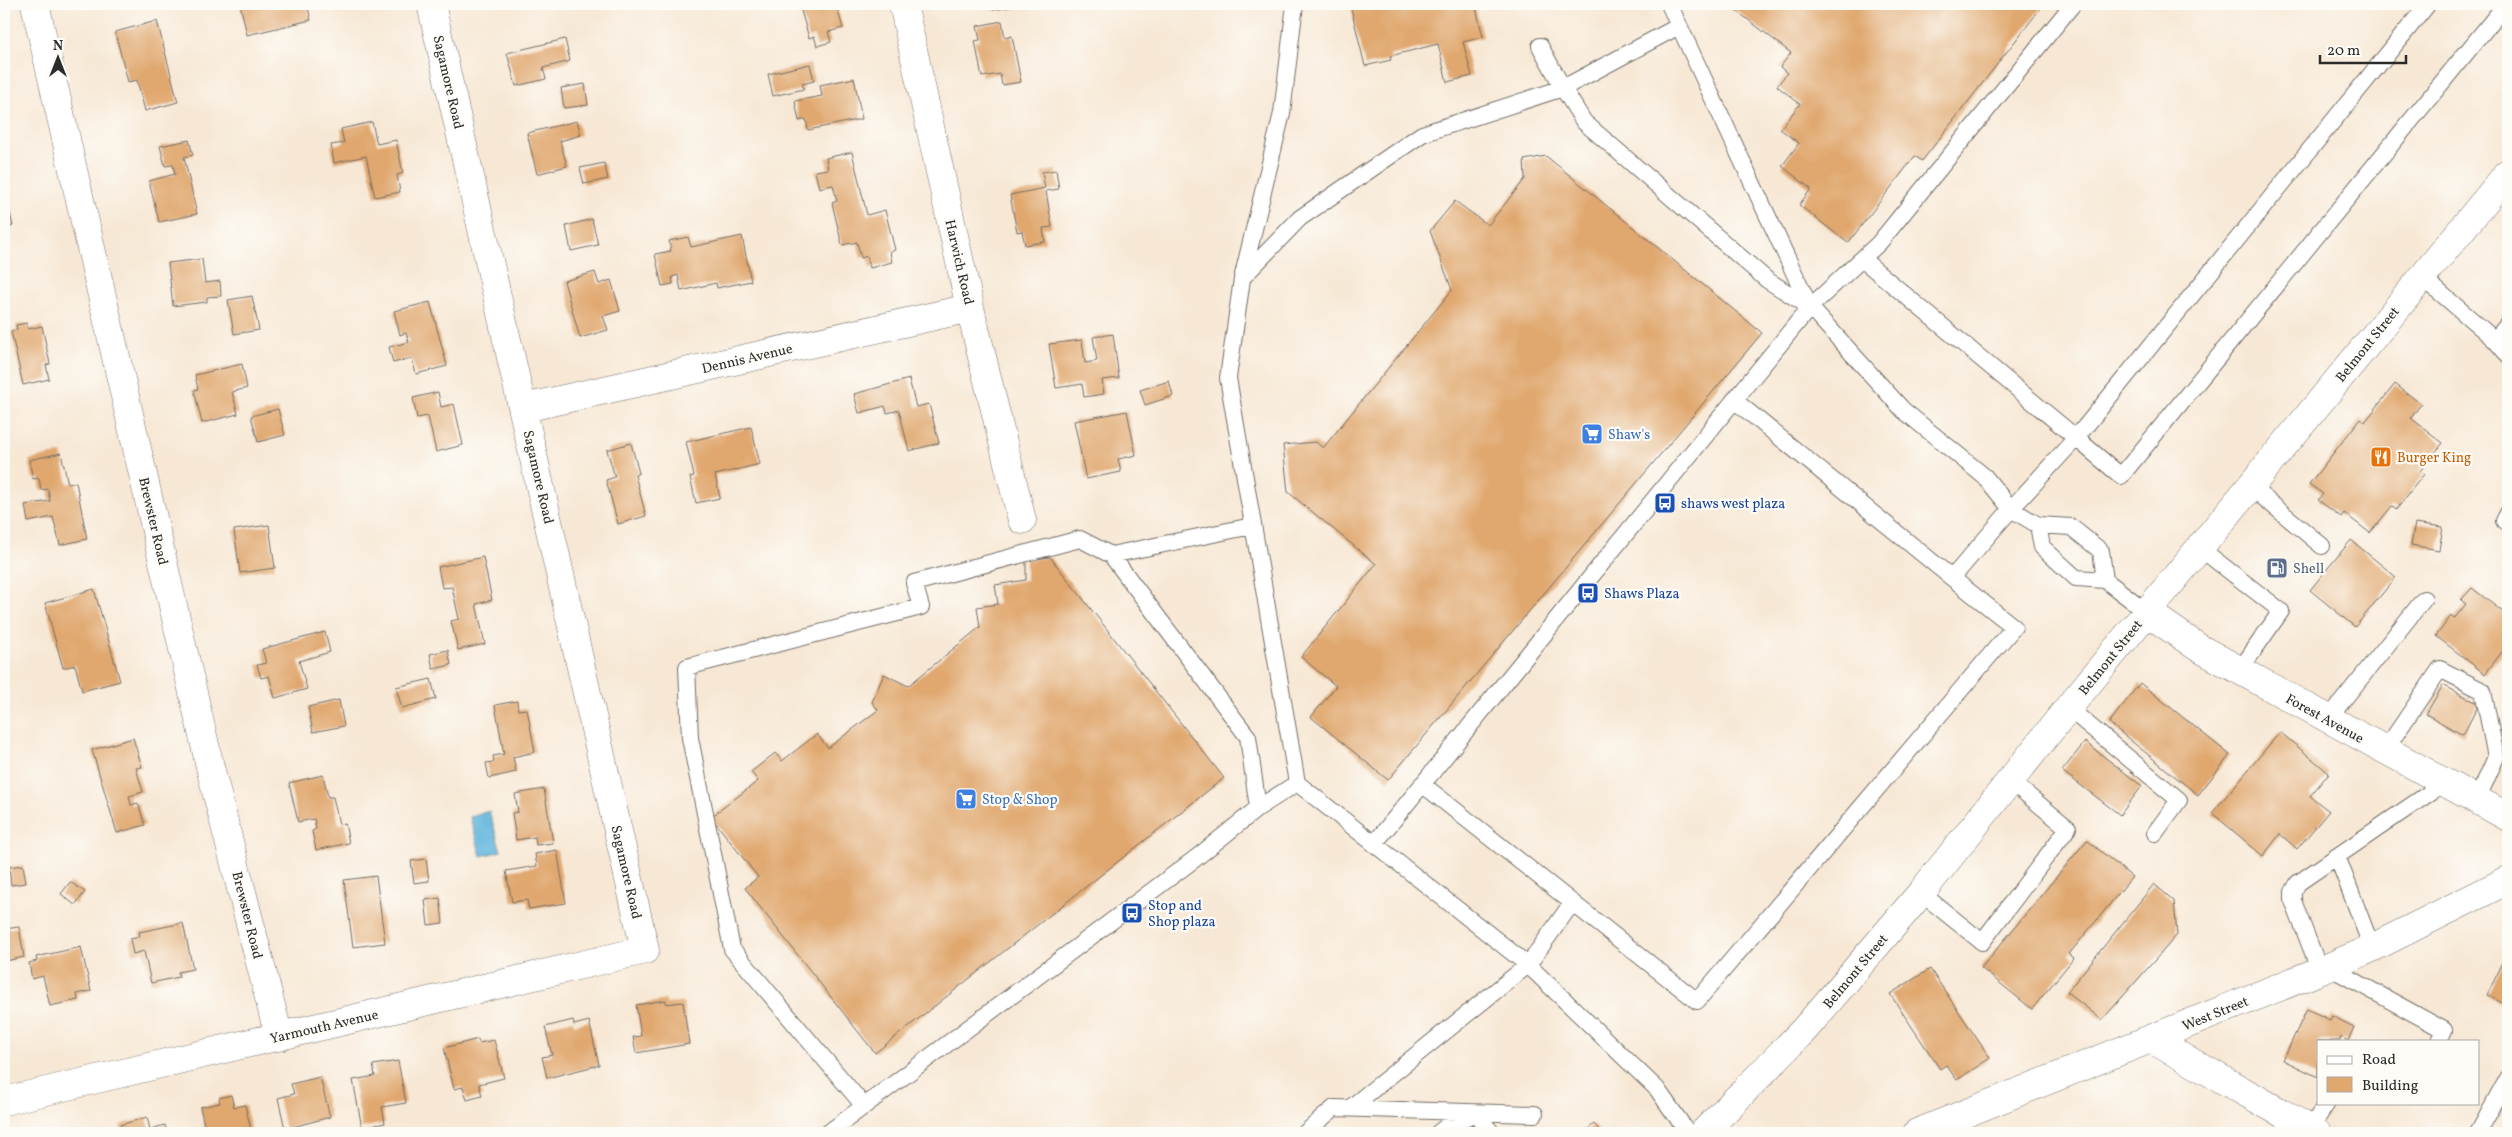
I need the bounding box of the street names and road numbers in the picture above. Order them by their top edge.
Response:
street label: Sagamore Road [428,34,468,131]
street label: Harwich Road [939,218,978,307]
street label: Belmont Street [2332,303,2405,387]
street label: Dennis Avenue [700,340,795,379]
street label: Sagamore Road [518,429,558,526]
street label: Brewster Road [133,476,172,567]
street label: Belmont Street [2075,616,2148,700]
street label: Forest Avenue [2282,690,2367,749]
street label: Sagamore Road [606,824,646,921]
street label: Brewster Road [226,870,267,961]
street label: Belmont Street [1819,931,1893,1013]
street label: West Street [2180,992,2252,1036]
street label: Yarmouth Avenue [268,1006,381,1049]

